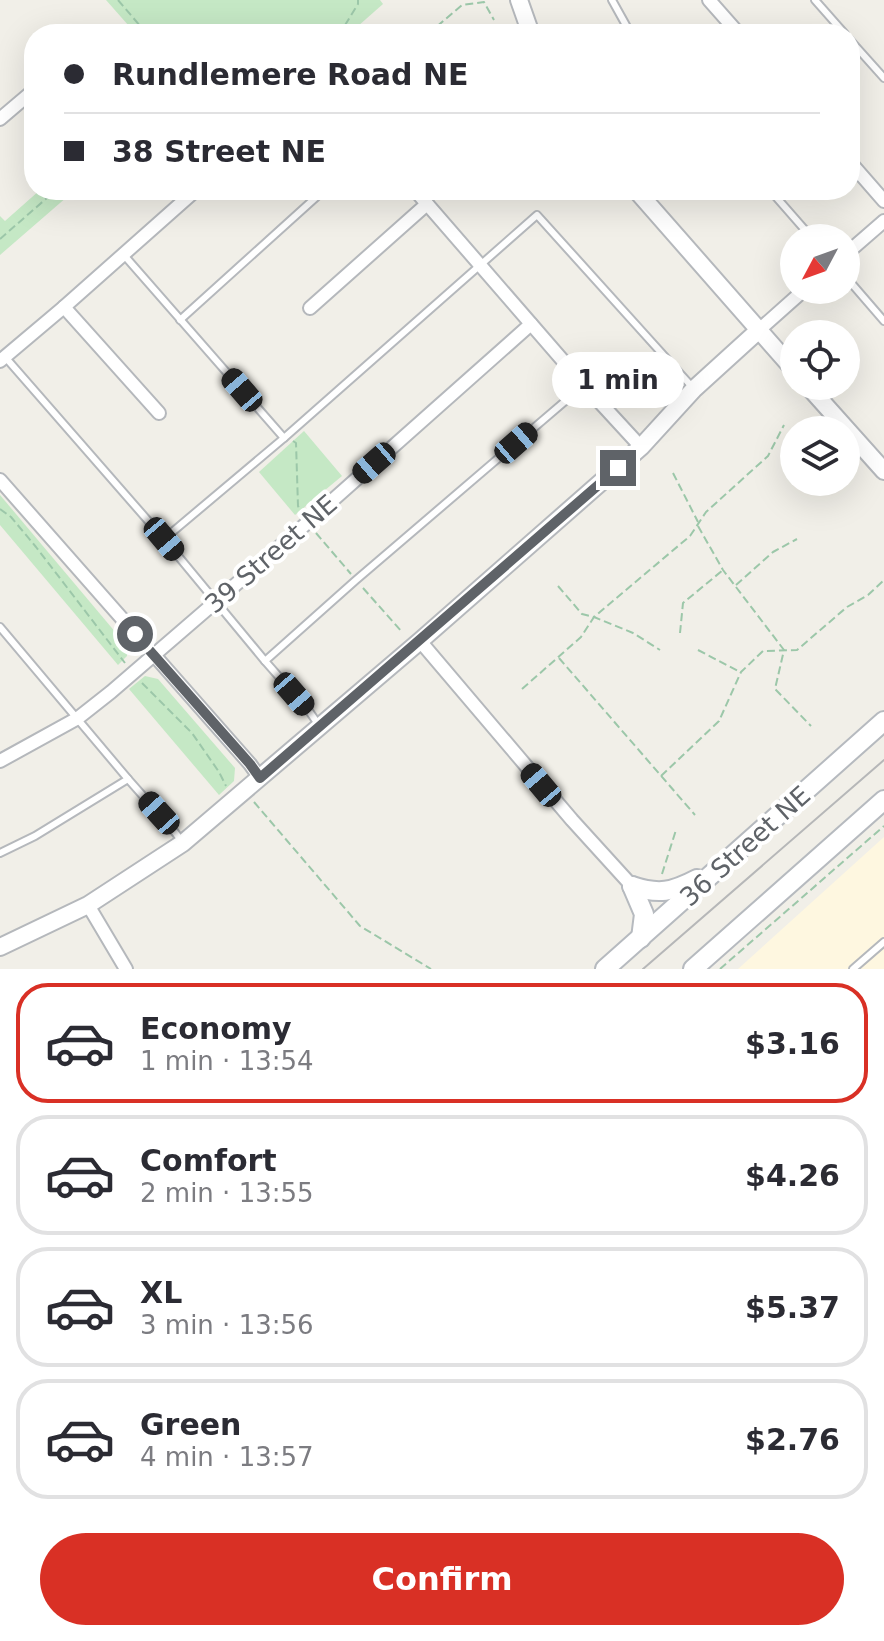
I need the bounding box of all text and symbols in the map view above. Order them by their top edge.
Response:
text: Rundlemere Road NE [112,57,469,92]
text: 38 Street NE [112,134,326,169]
north arrow [780,224,860,304]
map controls [780,224,860,496]
button: locate [780,320,860,400]
callout: 1 min [552,352,684,408]
car [217,364,267,416]
text: 1 min [577,365,659,395]
button: layers [780,416,860,496]
car [490,418,542,468]
car [348,438,400,488]
route end [600,450,636,486]
street label: 39 Street NE [199,489,343,619]
car [139,513,189,565]
route start [117,616,153,652]
car [269,668,319,720]
car [516,759,566,811]
street label: 36 Street NE [674,780,816,912]
car [134,787,184,839]
icon: car [44,1007,116,1079]
text: Economy [140,1011,292,1046]
text: $3.16 [745,1026,840,1061]
text: 1 min · 13:54 [140,1046,314,1076]
icon: car [44,1139,116,1211]
text: Comfort [140,1143,277,1178]
text: $4.26 [745,1158,840,1193]
text: 2 min · 13:55 [140,1178,314,1208]
icon: car [44,1271,116,1343]
text: XL [140,1275,182,1310]
text: $5.37 [745,1290,840,1325]
text: 3 min · 13:56 [140,1310,314,1340]
icon: car [44,1403,116,1475]
text: Green [140,1407,241,1442]
text: $2.76 [745,1422,840,1457]
text: 4 min · 13:57 [140,1442,314,1472]
button: Confirm [40,1533,844,1625]

